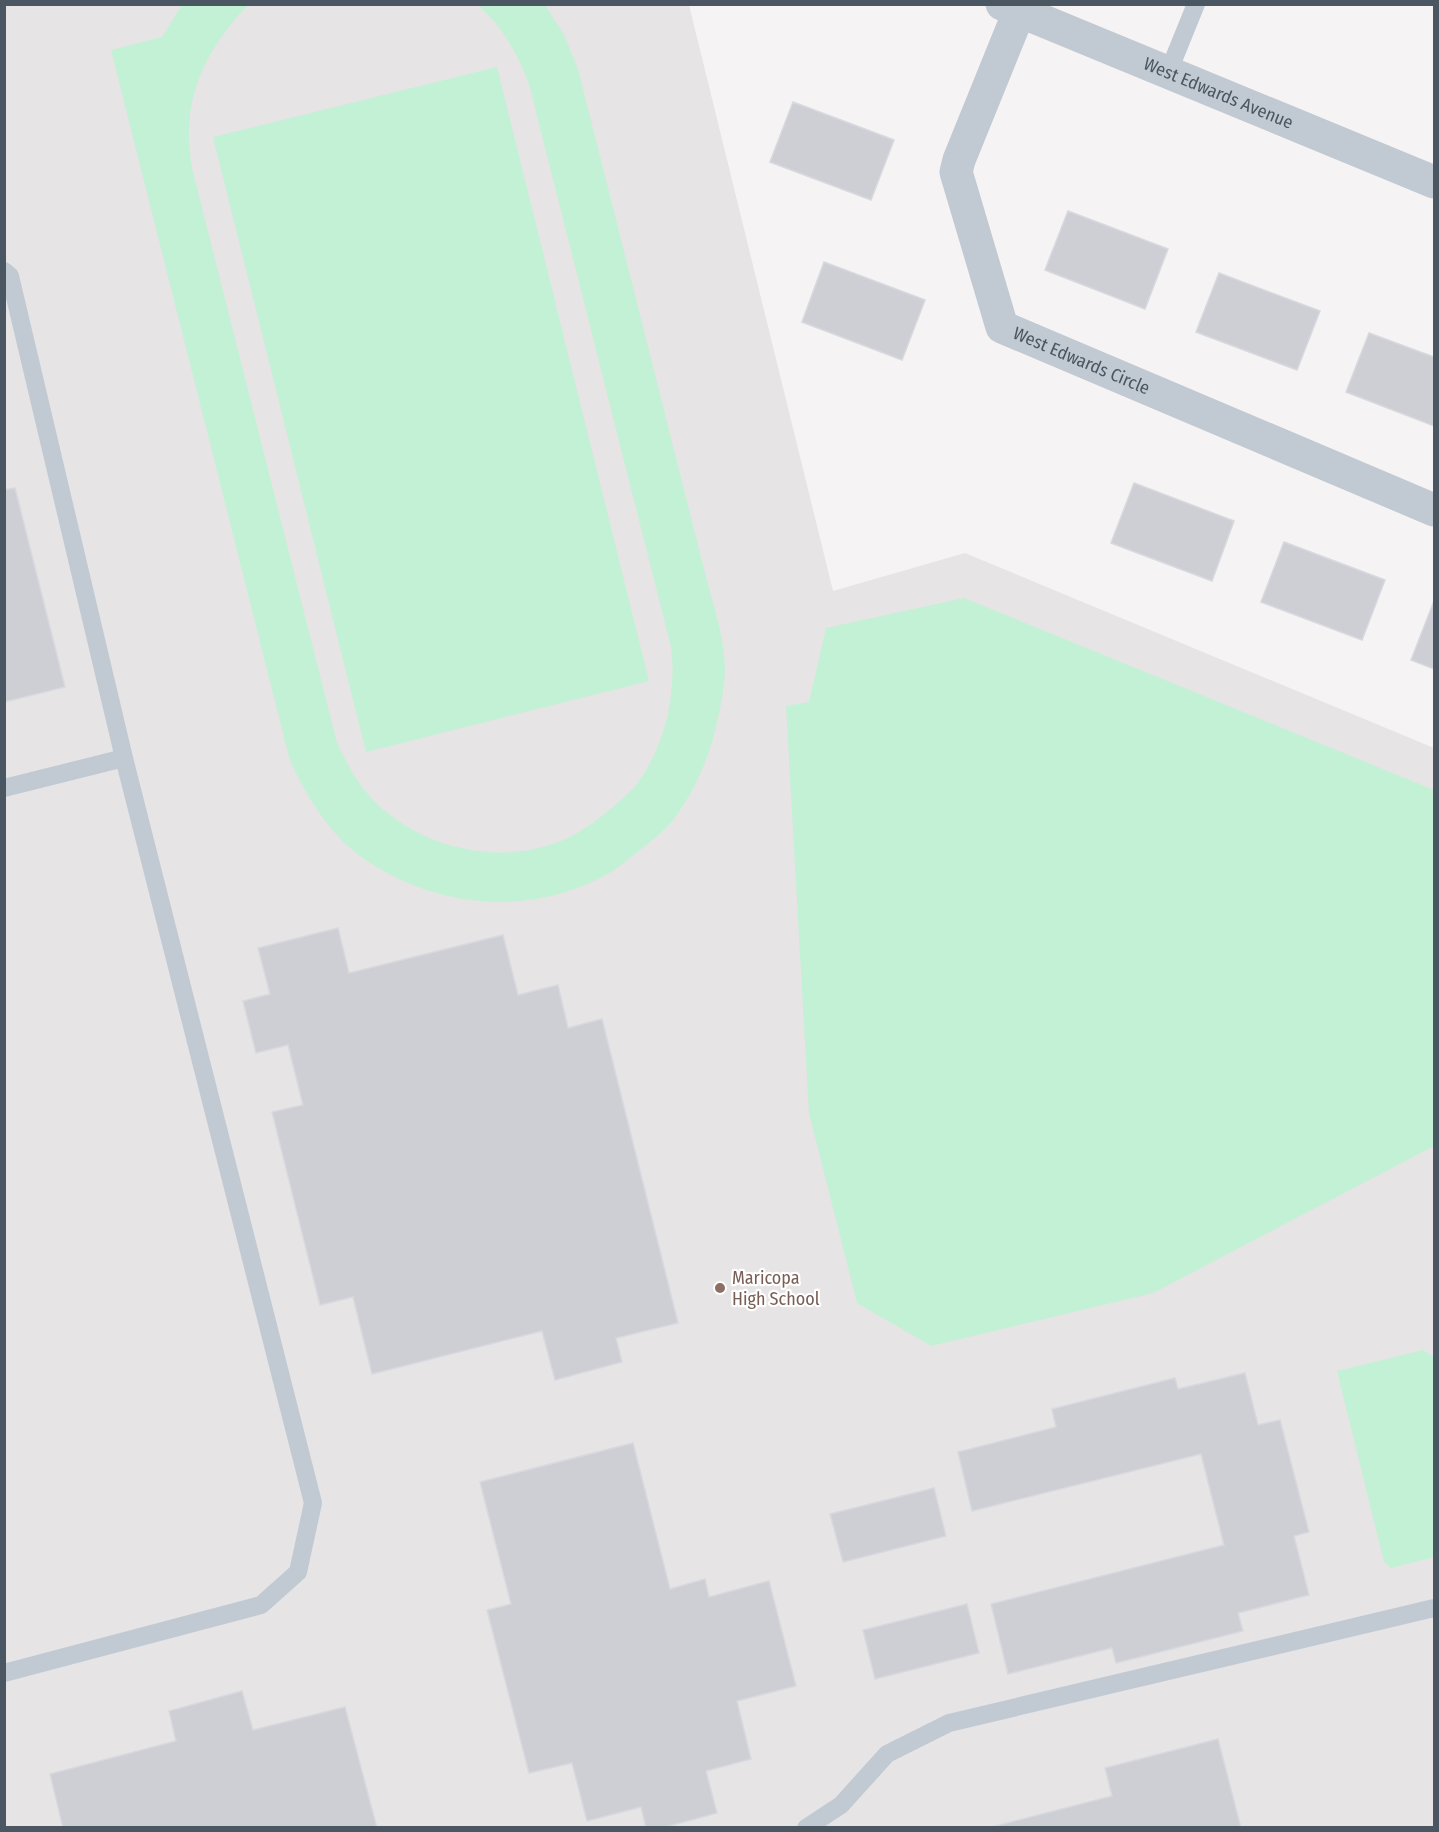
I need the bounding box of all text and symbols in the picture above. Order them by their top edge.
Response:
street label: West Edwards Avenue [1140,53,1296,134]
street label: West Edwards Circle [1010,322,1153,399]
place label: Maricopa High School [732,1267,820,1310]
marker: Maricopa High School [713,1281,727,1295]

